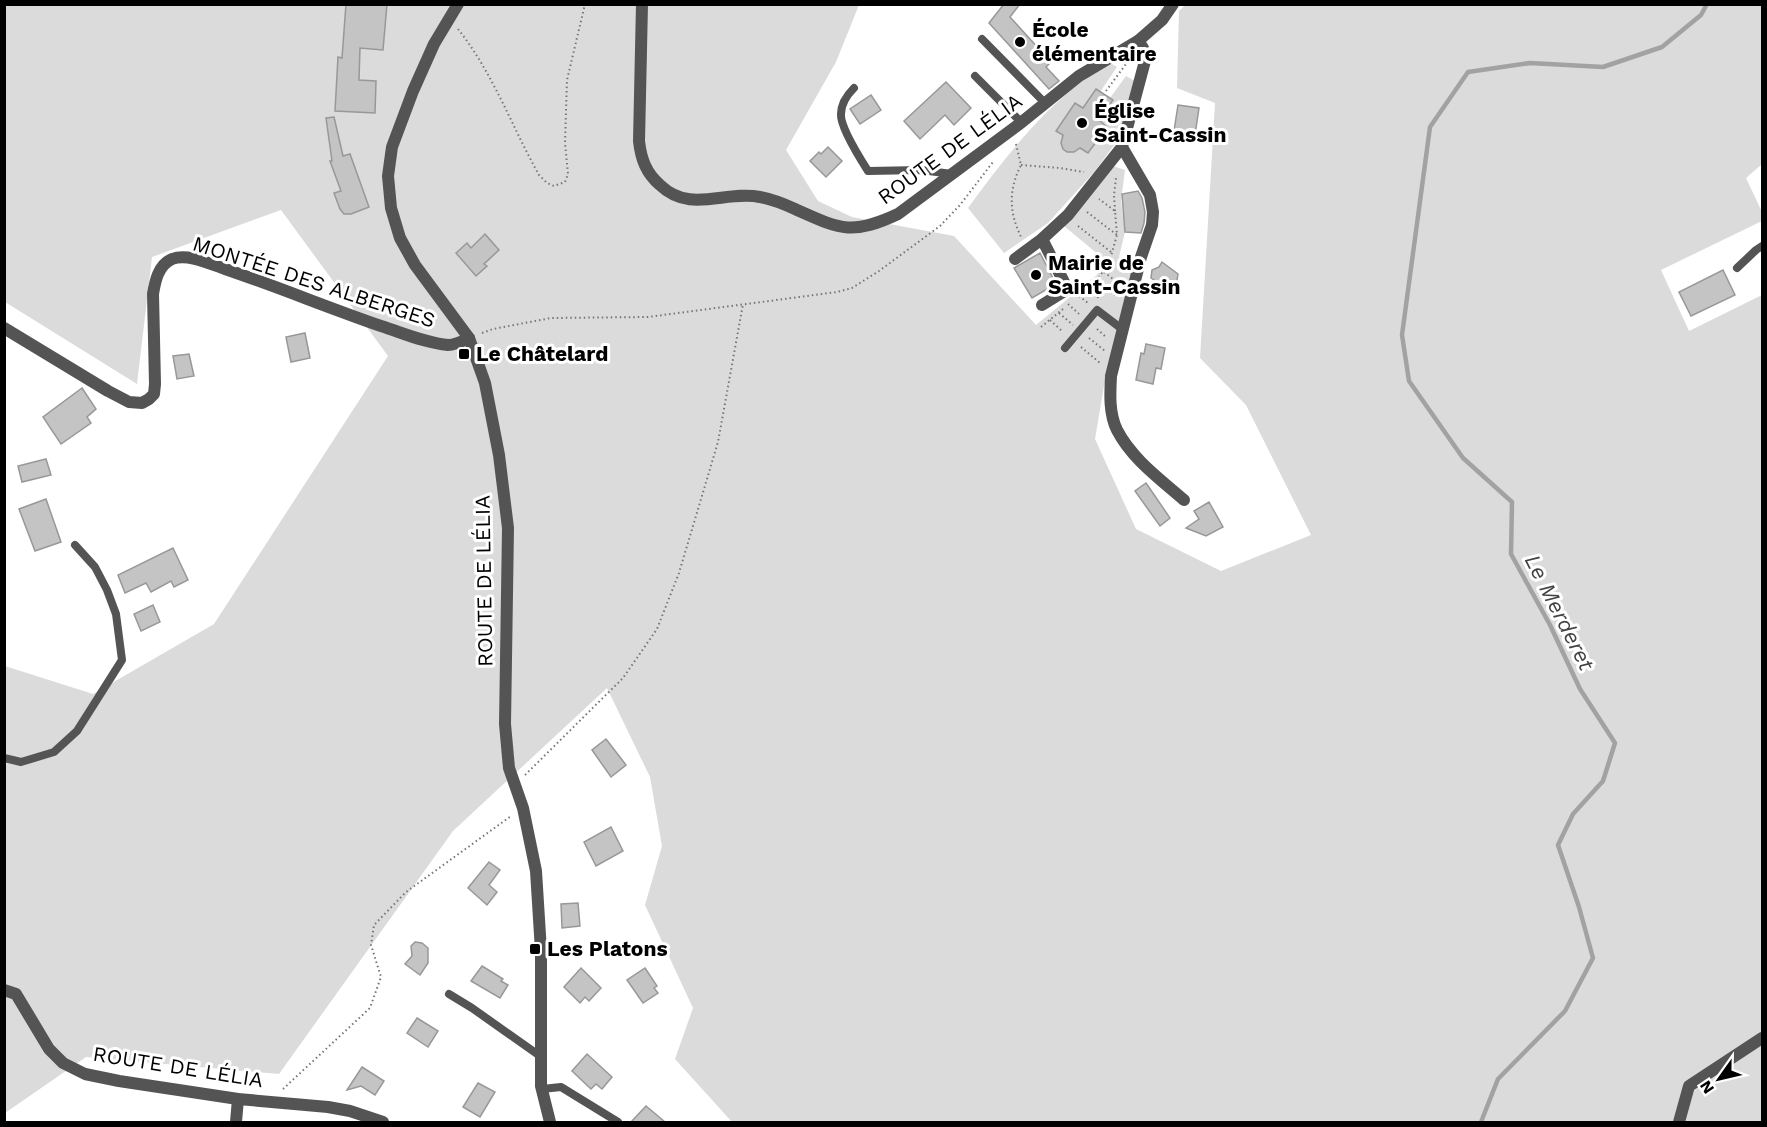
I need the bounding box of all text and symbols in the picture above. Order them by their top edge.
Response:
place label: École élémentaire [1032,17,1157,66]
marker: École élémentaire [1013,35,1027,49]
street label: ROUTE DE LÉLIA [873,88,1027,209]
place label: Église Saint-Cassin [1094,98,1226,147]
marker: Église Saint-Cassin [1075,116,1089,130]
street label: MONTÉE DES ALBERGES [190,230,439,333]
place label: Mairie de Saint-Cassin [1048,250,1180,299]
marker: Mairie de Saint-Cassin [1029,268,1043,282]
place label: Le Châtelard [476,341,608,366]
marker: Le Châtelard [457,347,471,361]
street label: ROUTE DE LÉLIA [469,495,497,667]
water label: Le Merderet [1520,550,1600,675]
place label: Les Platons [547,936,668,961]
marker: Les Platons [528,942,542,956]
street label: ROUTE DE LÉLIA [91,1041,265,1092]
north arrow [1689,1049,1749,1109]
text: N [1696,1077,1718,1097]

